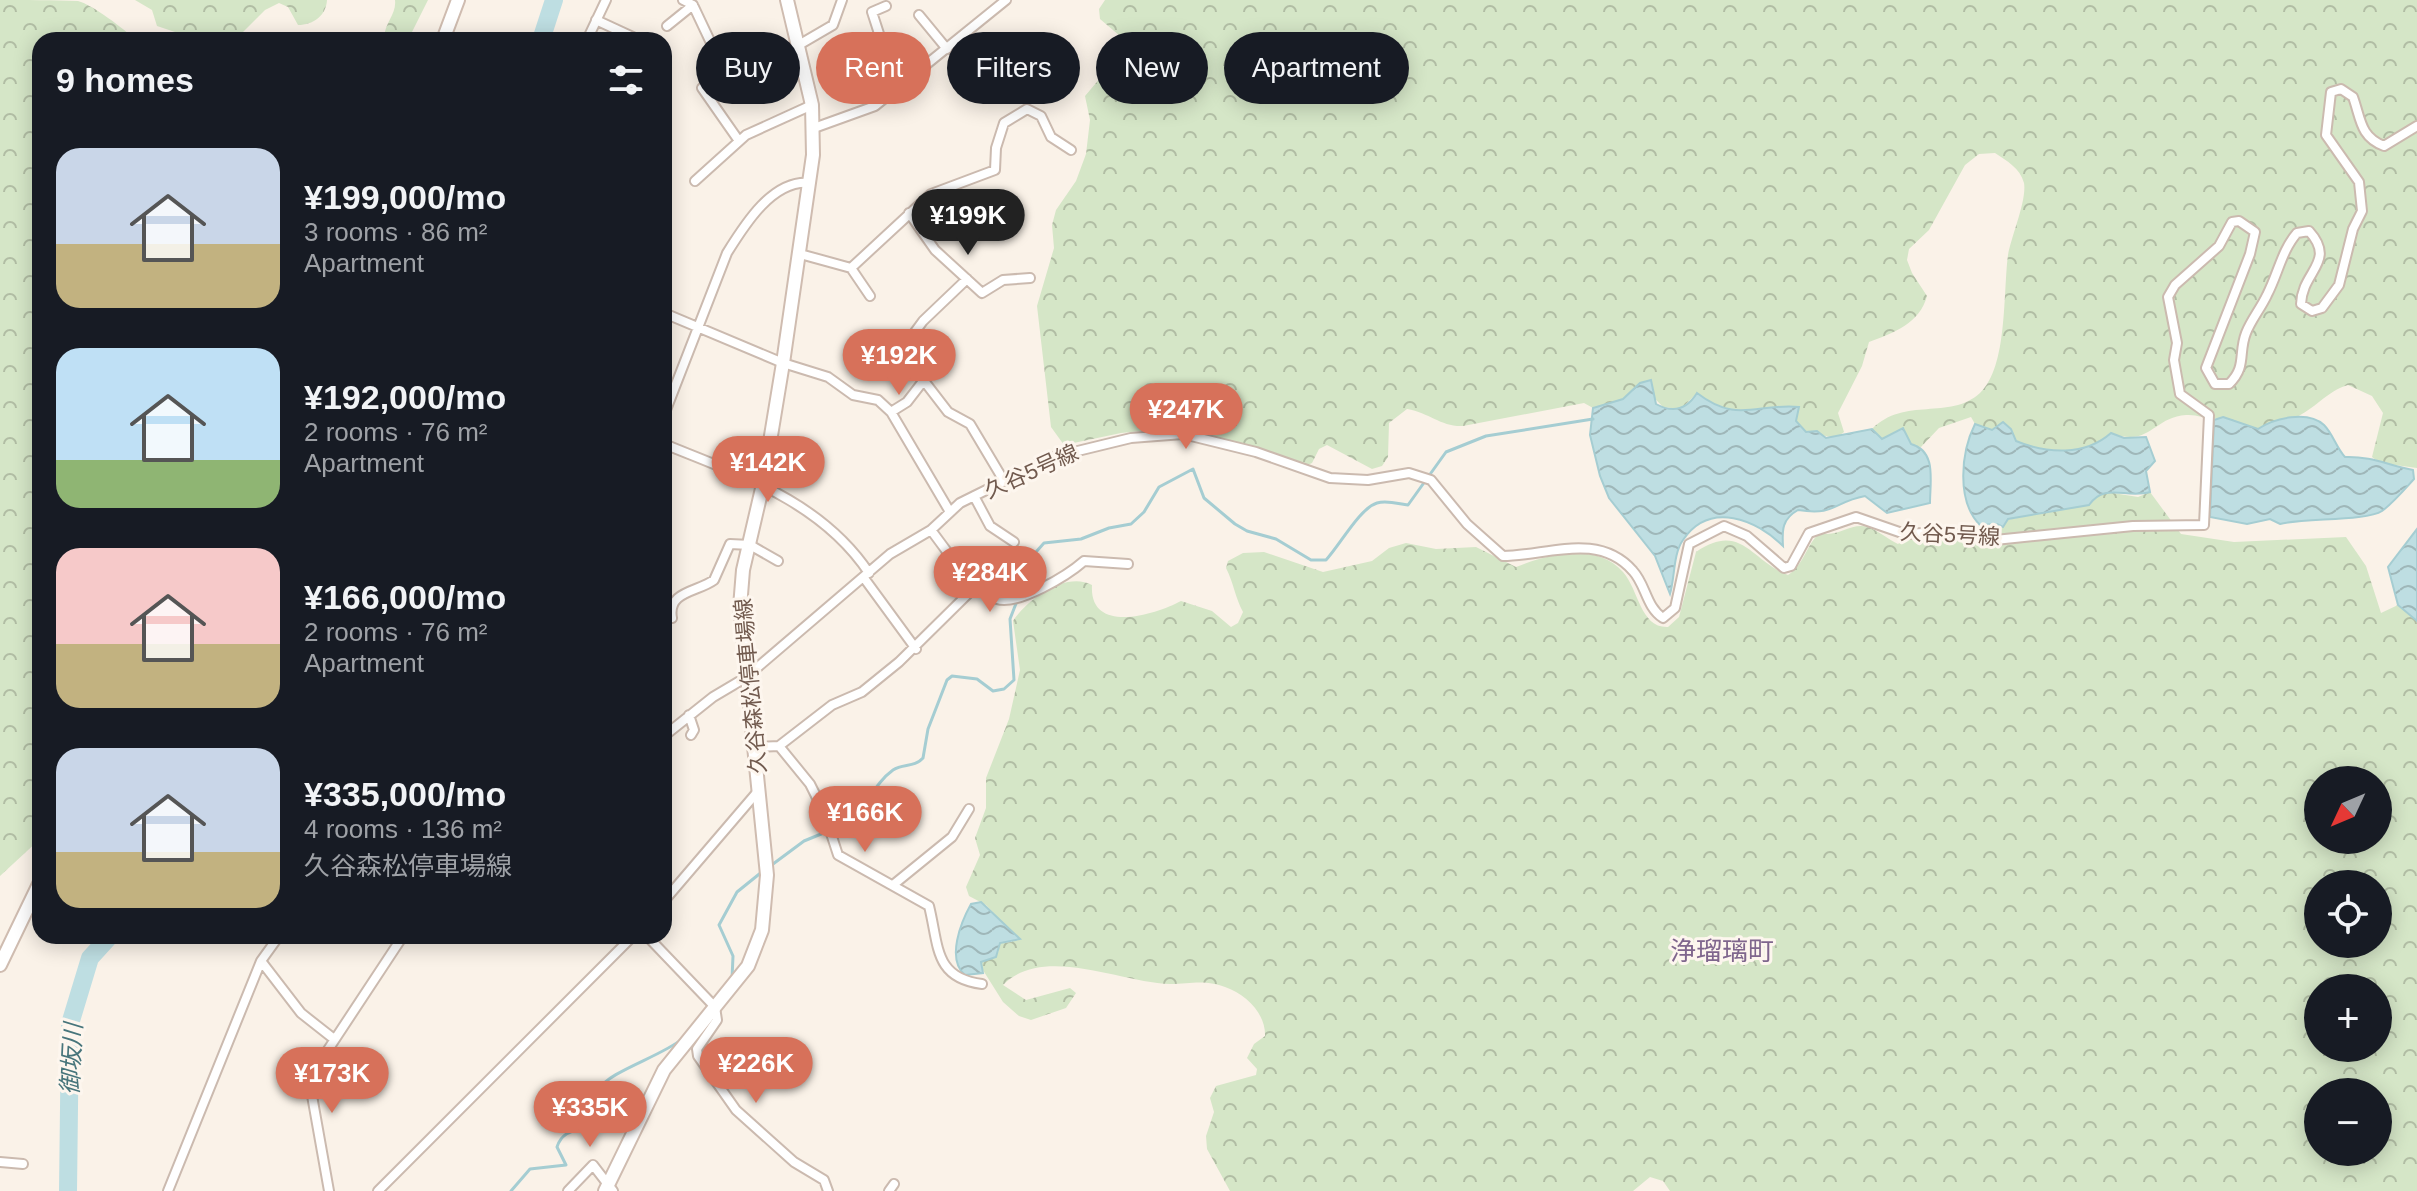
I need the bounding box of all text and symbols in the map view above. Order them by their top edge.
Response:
chip: Buy [696,32,800,104]
chip: Rent [816,32,931,104]
chip: Filters [947,32,1080,104]
chip: New [1096,32,1208,104]
chip: Apartment [1224,32,1409,104]
icon: filters [604,58,648,102]
text: 9 homes [56,61,194,99]
text: ¥199,000/mo [304,178,506,216]
icon: home [120,180,216,276]
pin: ¥199K [912,189,1024,257]
text: ¥199K [930,200,1006,230]
text: 3 rooms · 86 m² [304,217,488,247]
text: Apartment [304,248,424,278]
pin: ¥192K [843,329,955,397]
text: ¥192K [861,340,937,370]
text: ¥192,000/mo [304,378,506,416]
icon: home [120,380,216,476]
pin: ¥247K [1130,383,1242,451]
text: ¥247K [1148,394,1224,424]
text: 2 rooms · 76 m² [304,417,488,447]
pin: ¥142K [712,436,824,504]
street label: 久谷5号線 [980,440,1082,503]
text: ¥142K [730,447,806,477]
text: Apartment [304,448,424,478]
street label: 久谷5号線 [1899,519,2001,550]
pin: ¥284K [934,546,1046,614]
text: ¥284K [952,557,1028,587]
text: ¥166,000/mo [304,578,506,616]
icon: home [120,580,216,676]
street label: 久谷森松停車場線 [730,597,771,775]
text: 2 rooms · 76 m² [304,617,488,647]
text: Apartment [304,648,424,678]
north arrow [2304,766,2392,854]
map controls [2304,766,2392,1166]
text: ¥335,000/mo [304,775,506,813]
icon: home [120,780,216,876]
pin: ¥166K [809,786,921,854]
text: ¥166K [827,797,903,827]
text: 4 rooms · 136 m² [304,814,502,844]
text: 久谷森松停車場線 [304,851,512,881]
button: locate [2304,870,2392,958]
district label: 浄瑠璃町 [1670,936,1774,966]
button: + [2304,974,2392,1062]
water label: 御坂川 [56,1019,87,1096]
pin: ¥226K [700,1037,812,1105]
pin: ¥173K [276,1047,388,1115]
text: ¥226K [718,1048,794,1078]
text: ¥173K [294,1058,370,1088]
button: − [2304,1078,2392,1166]
pin: ¥335K [534,1081,646,1149]
text: ¥335K [552,1092,628,1122]

